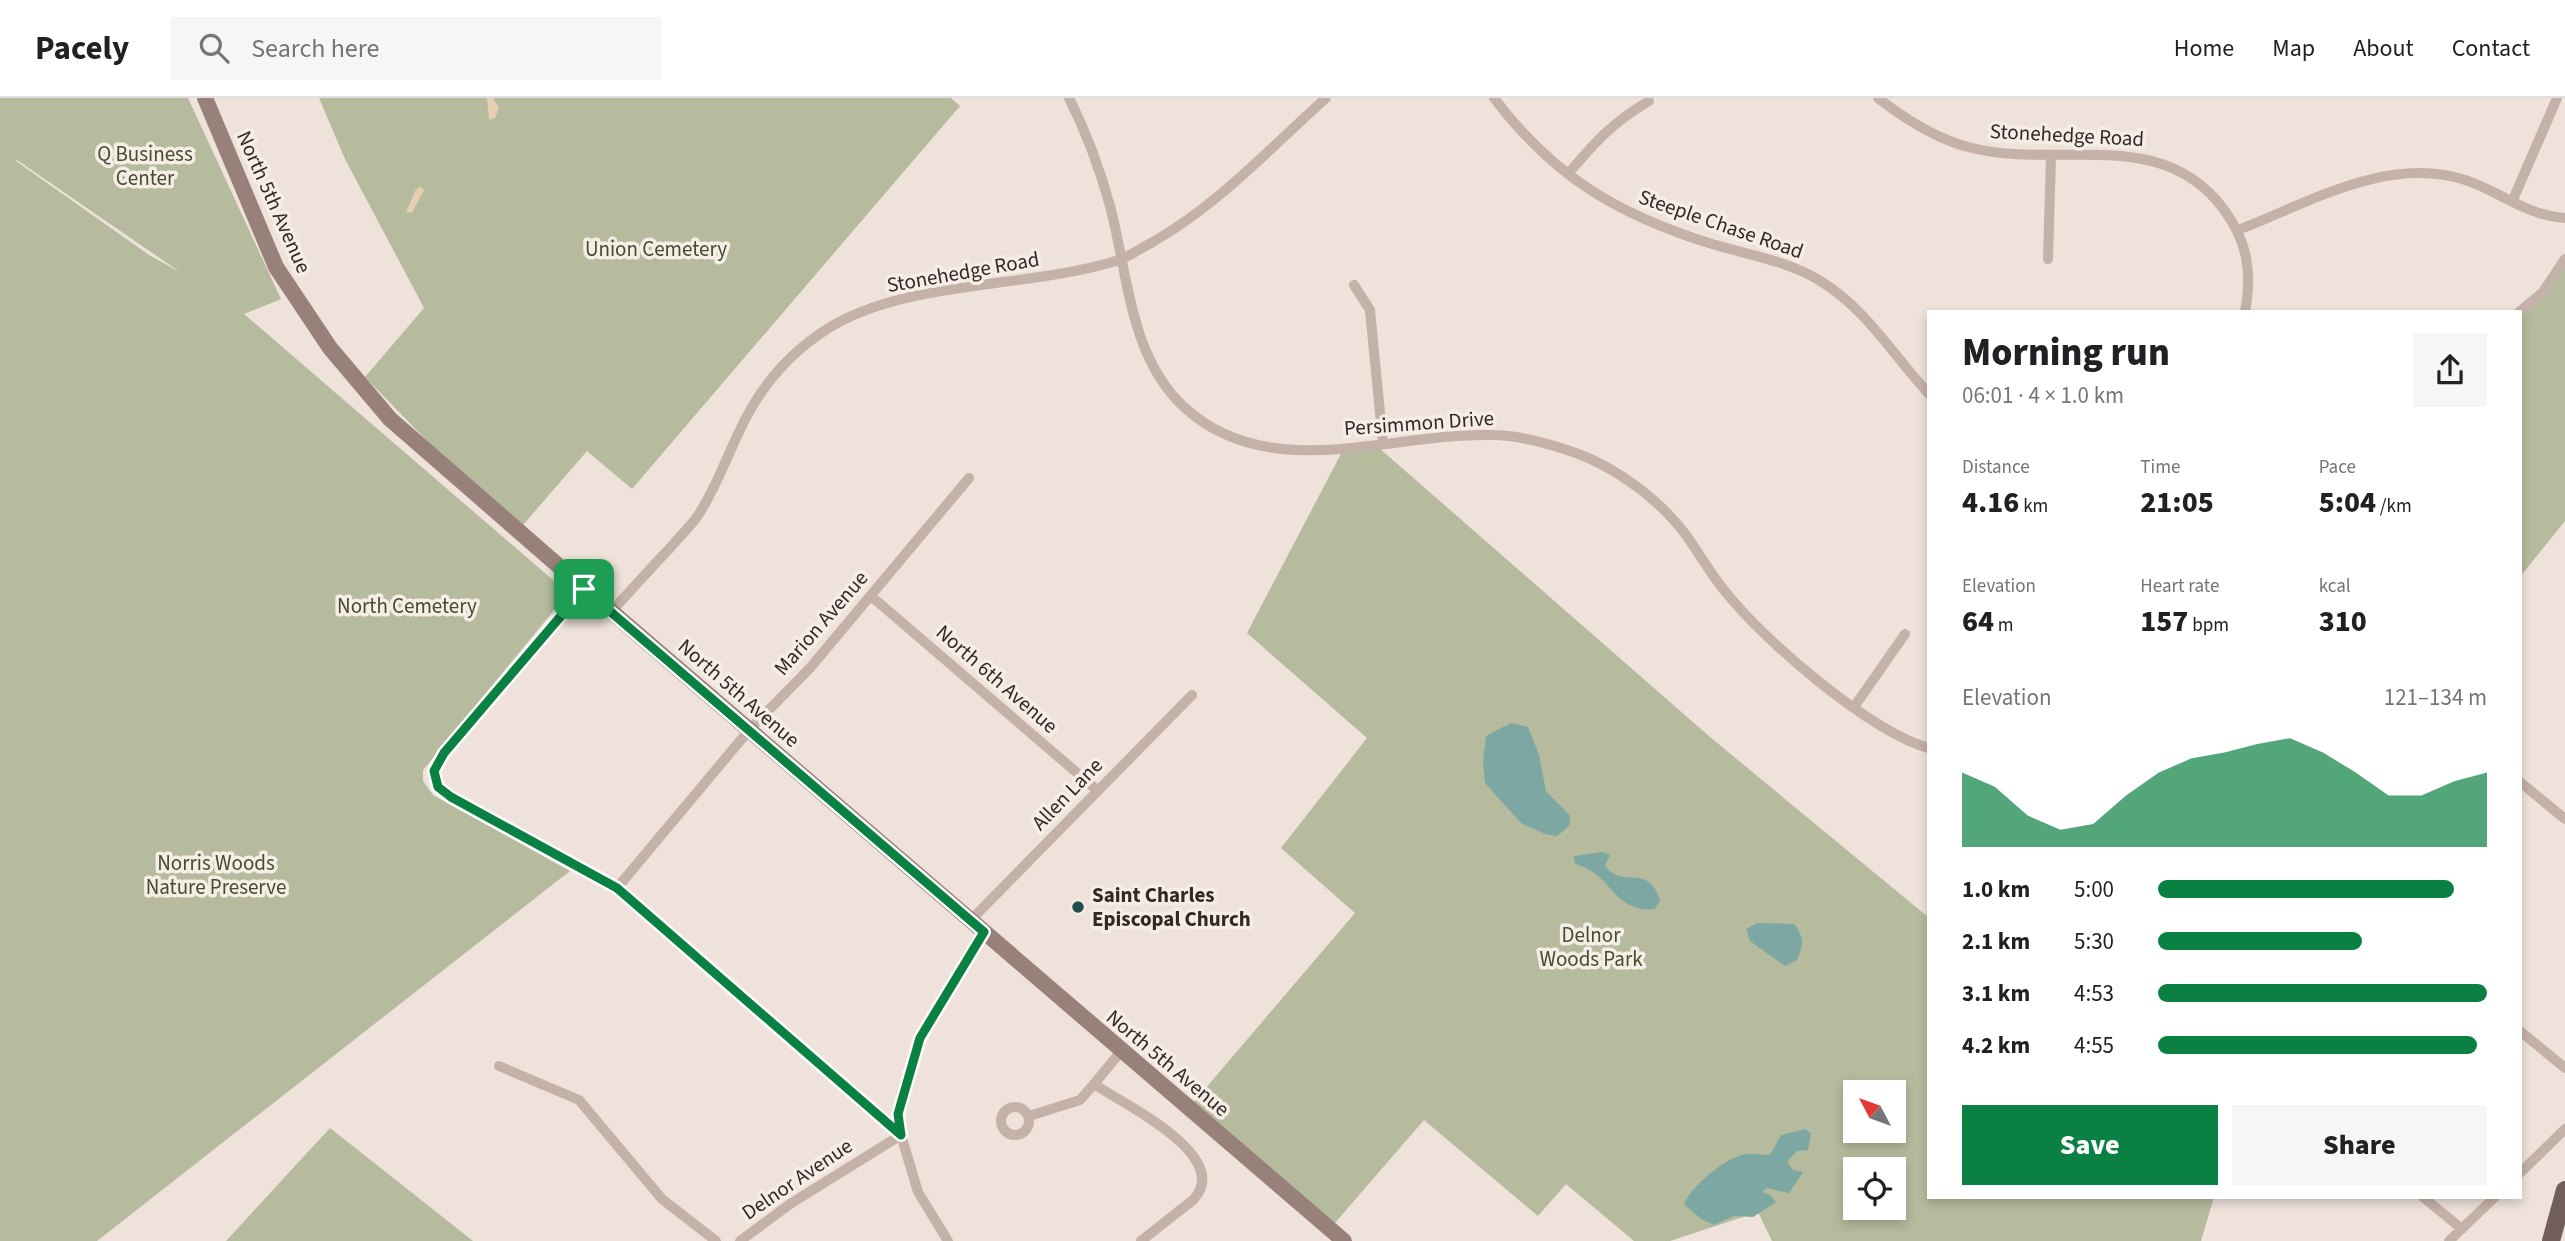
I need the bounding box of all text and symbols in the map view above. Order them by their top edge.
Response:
search box [171,17,661,80]
text: Pacely [35,25,129,72]
icon: search [195,29,233,67]
text: Search here [251,30,379,67]
text: Home [2174,31,2234,66]
text: Map [2272,31,2315,66]
text: About [2353,31,2414,66]
text: Contact [2452,31,2530,66]
street label: Stonehedge Road [1989,116,2145,154]
street label: North 5th Avenue [229,126,319,278]
park label: Q Business Center [97,139,193,193]
street label: Steeple Chase Road [1635,182,1807,266]
park label: Union Cemetery [585,234,727,264]
street label: Stonehedge Road [884,244,1042,300]
text: Morning run [1962,326,2170,380]
button: share [2413,333,2487,407]
text: 06:01 · 4 × 1.0 km [1962,379,2124,412]
street label: Persimmon Drive [1343,403,1495,443]
text: Distance [1962,454,2030,481]
text: Time [2140,454,2180,481]
text: Pace [2319,454,2356,481]
text: 4.16 [1962,481,2019,524]
text: 21:05 [2140,481,2214,524]
text: 5:04 [2319,481,2376,524]
text: km [2019,493,2048,520]
text: /km [2376,493,2412,520]
pin [554,559,614,619]
street label: Marion Avenue [767,564,875,682]
icon: arrive [565,570,603,608]
text: Elevation [1962,573,2036,600]
text: Heart rate [2140,573,2219,600]
text: kcal [2319,573,2351,600]
park label: North Cemetery [337,591,477,621]
text: 64 [1962,600,1994,643]
text: 157 [2140,600,2188,643]
text: 310 [2319,600,2367,643]
text: m [1994,612,2014,639]
text: bpm [2188,612,2229,639]
street label: North 6th Avenue [929,618,1065,740]
street label: North 5th Avenue [671,632,807,754]
text: Elevation [1962,681,2052,714]
text: 121–134 m [2384,681,2487,714]
street label: Allen Lane [1025,751,1109,837]
park label: Norris Woods Nature Preserve [146,848,286,902]
text: 1.0 km [1962,873,2030,906]
text: 5:00 [2074,873,2114,906]
place label: Saint Charles Episcopal Church [1092,880,1251,934]
marker: Saint Charles Episcopal Church [1070,899,1086,915]
park label: Delnor Woods Park [1539,920,1643,974]
text: 2.1 km [1962,925,2030,958]
text: 5:30 [2074,925,2114,958]
text: 3.1 km [1962,977,2030,1010]
text: 4:53 [2074,977,2114,1010]
street label: North 5th Avenue [1100,1002,1236,1124]
text: 4.2 km [1962,1029,2030,1062]
text: 4:55 [2074,1029,2114,1062]
north arrow [1843,1080,1906,1143]
map controls [1843,1080,1906,1220]
button: Save [1962,1105,2218,1185]
button: Share [2232,1105,2487,1185]
street label: Delnor Avenue [736,1131,858,1227]
button: locate [1843,1157,1906,1220]

